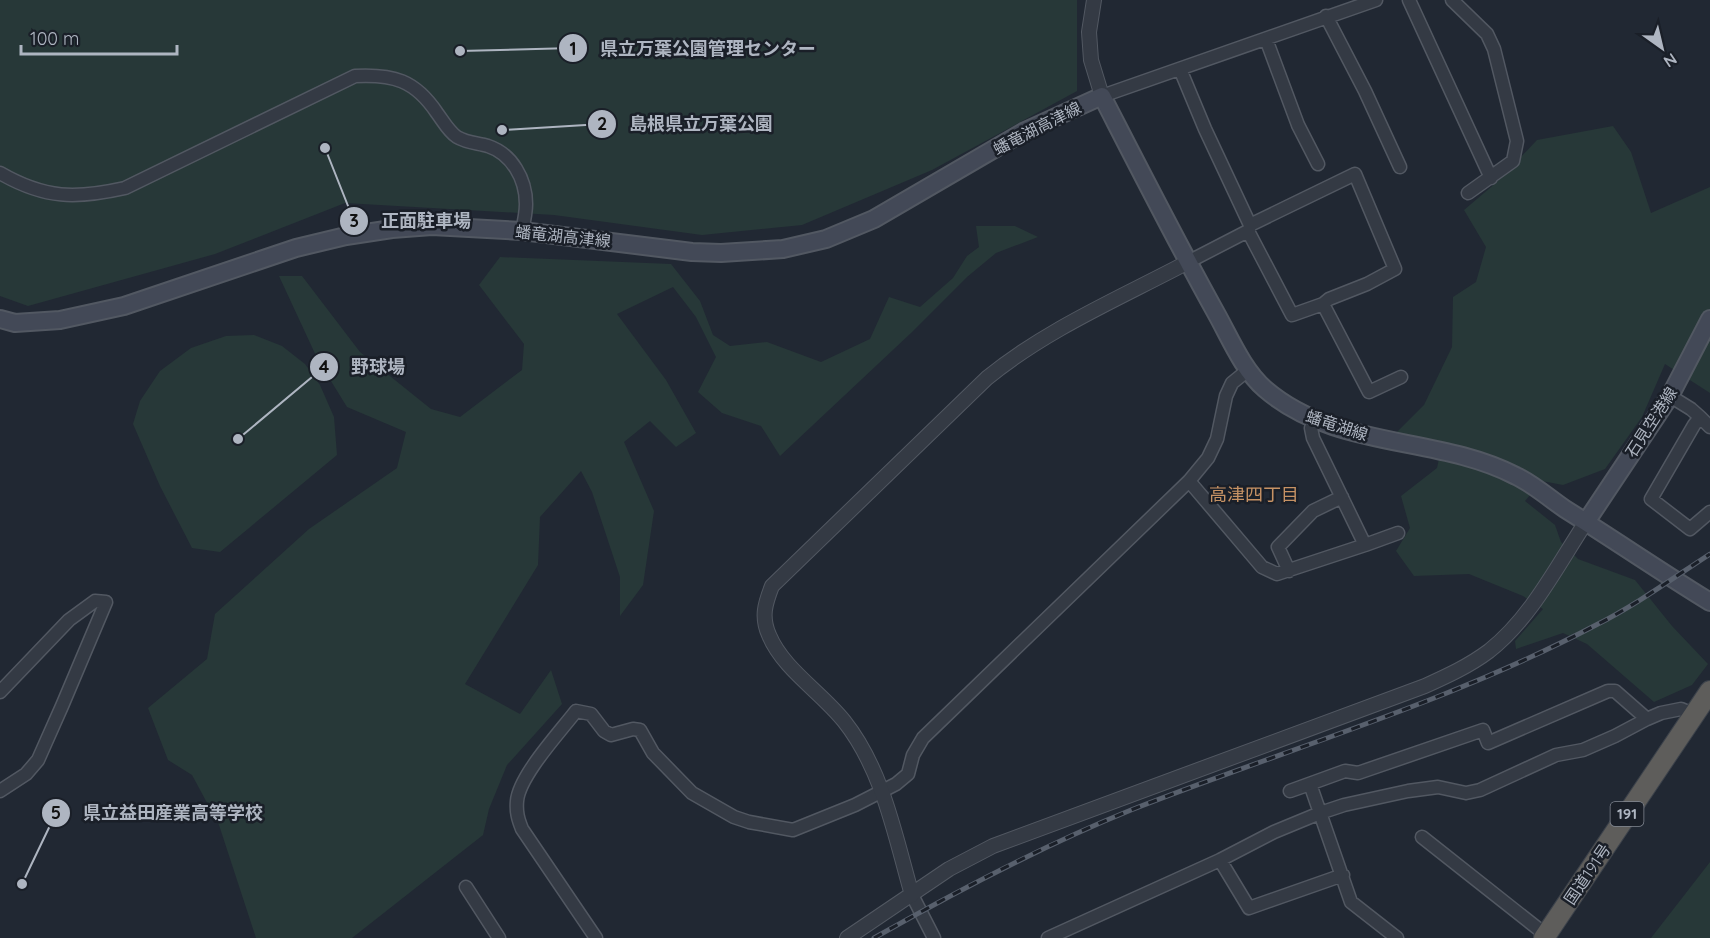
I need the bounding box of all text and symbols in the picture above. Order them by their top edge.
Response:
scale bar [21,18,177,56]
north arrow [1632,18,1692,78]
text: 100 m [30,27,79,50]
callout: 県立万葉公園管理センター [558,30,828,66]
text: 1 [569,37,577,60]
text: 県立万葉公園管理センター [600,37,816,60]
text: N [1660,49,1681,72]
street label: 蟠竜湖高津線 [990,97,1084,159]
callout: 島根県立万葉公園 [587,106,785,142]
text: 2 [597,112,607,135]
text: 島根県立万葉公園 [629,112,773,135]
callout: 正面駐車場 [339,203,483,239]
text: 3 [349,209,359,232]
text: 正面駐車場 [381,209,471,232]
street label: 蟠竜湖高津線 [514,221,612,251]
callout: 野球場 [309,349,417,385]
text: 4 [319,355,330,378]
text: 野球場 [351,355,405,378]
street label: 石見空港線 [1621,383,1681,461]
street label: 蟠竜湖線 [1303,406,1371,444]
district label: 高津四丁目 [1209,483,1299,506]
callout: 県立益田産業高等学校 [41,795,275,831]
text: 5 [51,801,61,824]
text: 県立益田産業高等学校 [83,801,263,824]
road number: 191 [1610,802,1644,826]
street label: 国道191号 [1559,840,1615,908]

